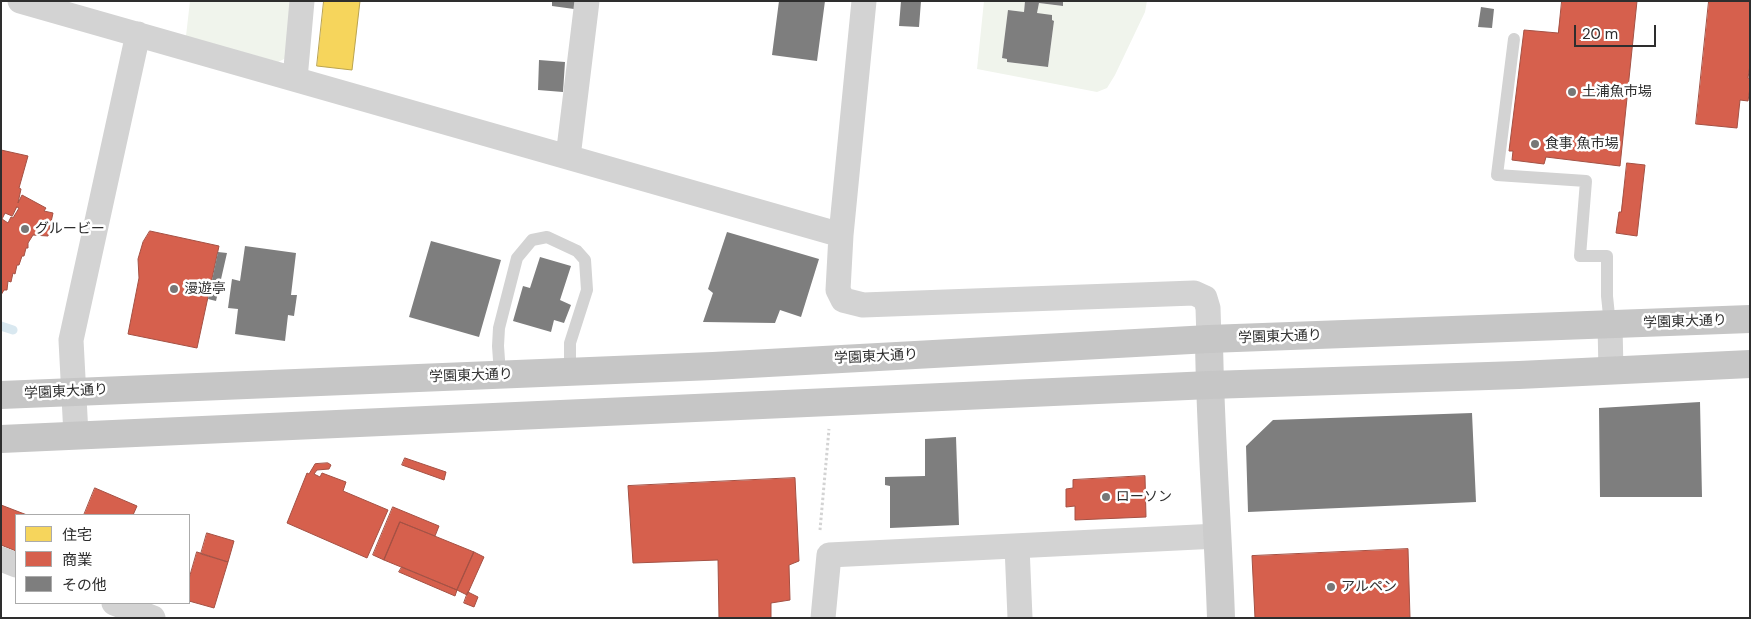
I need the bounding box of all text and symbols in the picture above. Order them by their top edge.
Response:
scale bar [1576,15,1658,47]
text: 20 m [1582,24,1618,44]
place label: 土浦魚市場 [1582,84,1652,100]
marker: 土浦魚市場 [1566,86,1578,98]
place label: 食事 魚市場 [1545,136,1619,152]
marker: 食事 魚市場 [1529,138,1541,150]
place label: グルービー [35,221,105,237]
marker: グルービー [19,223,31,235]
place label: 漫遊亭 [184,281,226,297]
marker: 漫遊亭 [168,283,180,295]
street label: 学園東大通り [1643,312,1727,332]
street label: 学園東大通り [1238,327,1322,347]
street label: 学園東大通り [834,346,918,368]
street label: 学園東大通り [429,366,513,386]
street label: 学園東大通り [24,381,108,403]
place label: ローソン [1116,489,1172,505]
marker: ローソン [1100,491,1112,503]
legend [15,514,190,604]
text: 住宅 [62,525,92,545]
text: 商業 [62,550,92,570]
text: その他 [62,575,107,595]
place label: アルペン [1341,579,1397,595]
marker: アルペン [1325,581,1337,593]

